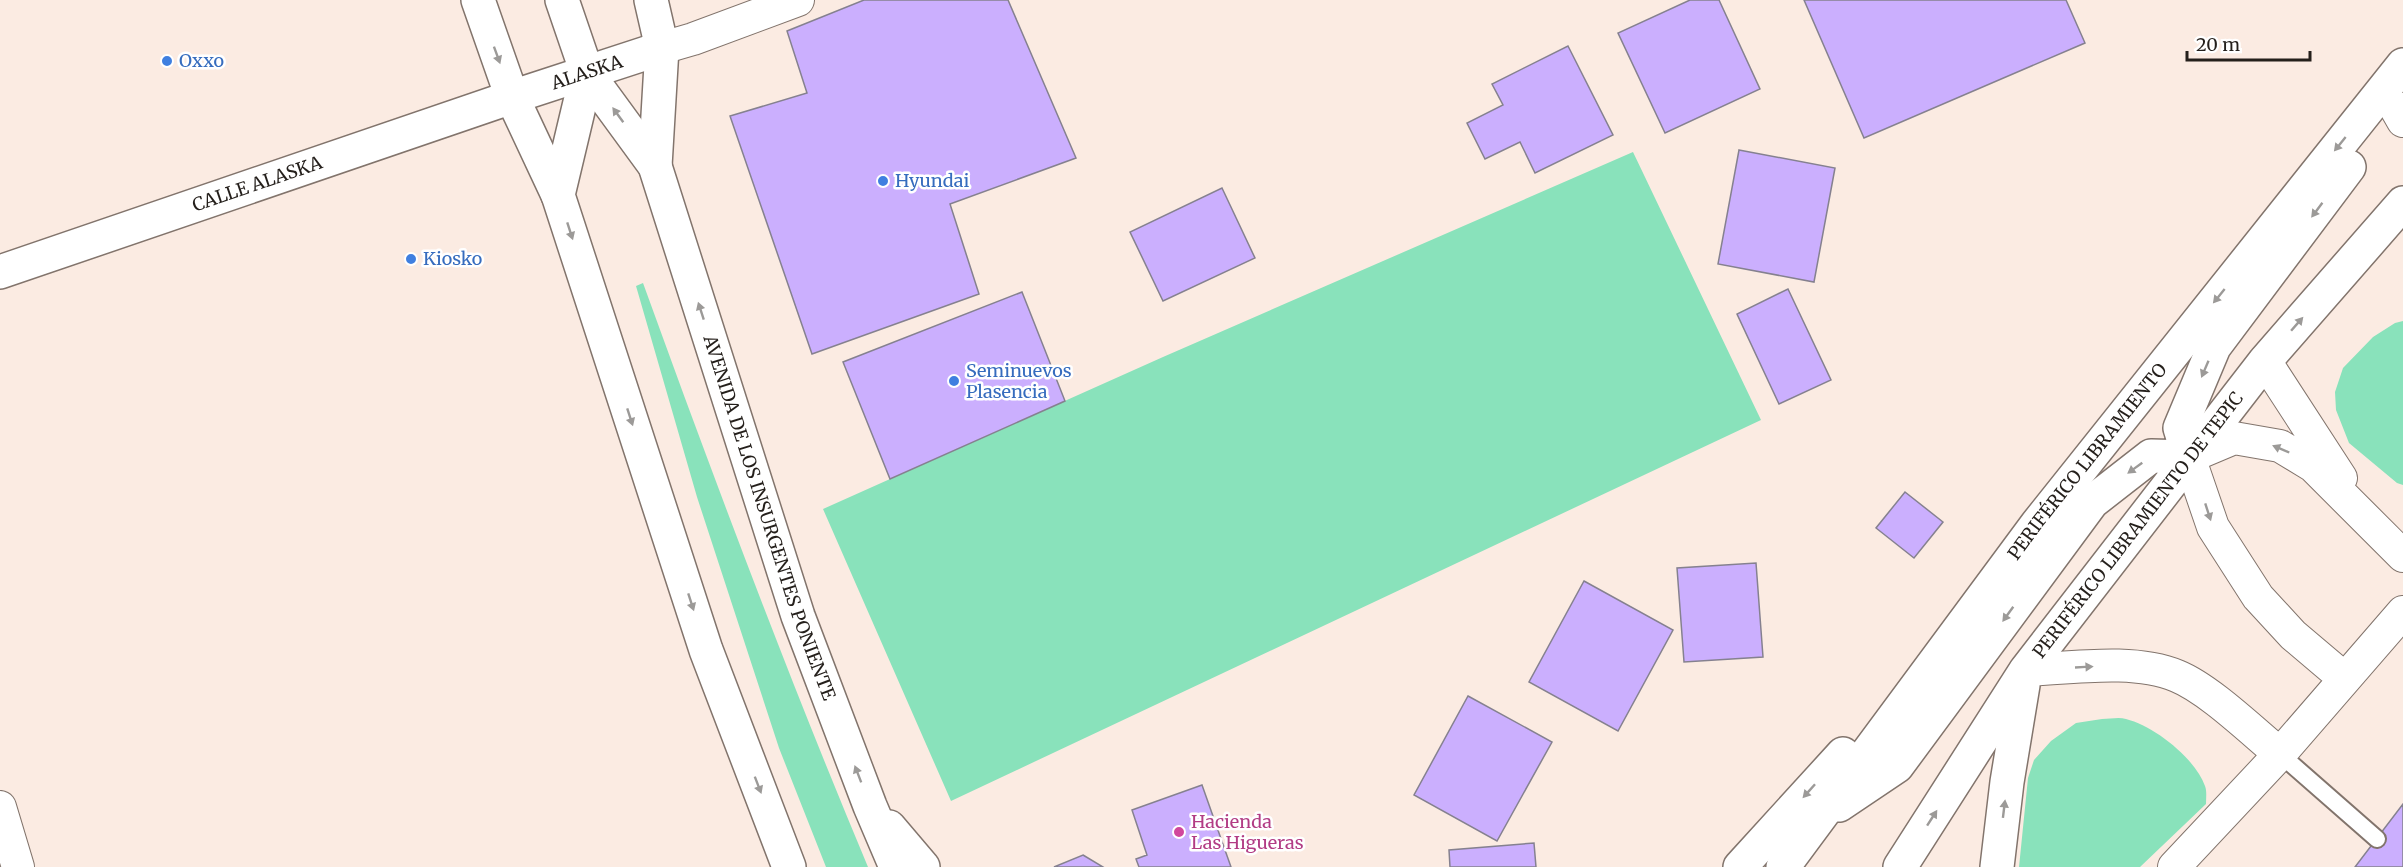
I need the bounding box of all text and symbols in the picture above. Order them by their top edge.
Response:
scale bar [2187,24,2310,62]
text: 20 m [2196,33,2240,56]
one-way arrow [493,46,503,64]
place label: Oxxo [179,49,224,72]
street label: ALASKA [547,50,626,95]
marker: Oxxo [160,54,174,68]
one-way arrow [612,107,624,122]
one-way arrow [2334,136,2347,152]
street label: CALLE ALASKA [189,151,326,216]
place label: Hyundai [895,169,969,192]
marker: Hyundai [876,174,890,188]
one-way arrow [2311,202,2323,218]
one-way arrow [565,222,575,240]
place label: Kiosko [423,247,482,270]
marker: Kiosko [404,252,418,266]
one-way arrow [2212,288,2225,304]
one-way arrow [696,302,706,320]
one-way arrow [2290,317,2303,332]
street label: AVENIDA DE LOS INSURGENTES PONIENTE [698,331,841,704]
street label: PERIFÉRICO LIBRAMIENTO [2002,358,2172,564]
place label: Seminuevos Plasencia [966,359,1072,403]
one-way arrow [2200,360,2209,378]
marker: Seminuevos Plasencia [947,374,961,388]
street label: PERIFÉRICO LIBRAMIENTO DE TEPIC [2027,387,2248,663]
one-way arrow [626,408,635,426]
one-way arrow [2272,444,2290,454]
one-way arrow [2127,461,2142,473]
one-way arrow [2203,503,2213,521]
one-way arrow [686,593,696,611]
one-way arrow [2002,606,2014,622]
one-way arrow [2075,663,2094,672]
one-way arrow [853,765,862,783]
one-way arrow [754,776,763,794]
one-way arrow [1802,784,1816,799]
one-way arrow [1999,799,2008,818]
place label: Hacienda Las Higueras [1191,810,1304,854]
one-way arrow [1926,810,1937,826]
marker: Hacienda Las Higueras [1172,825,1186,839]

